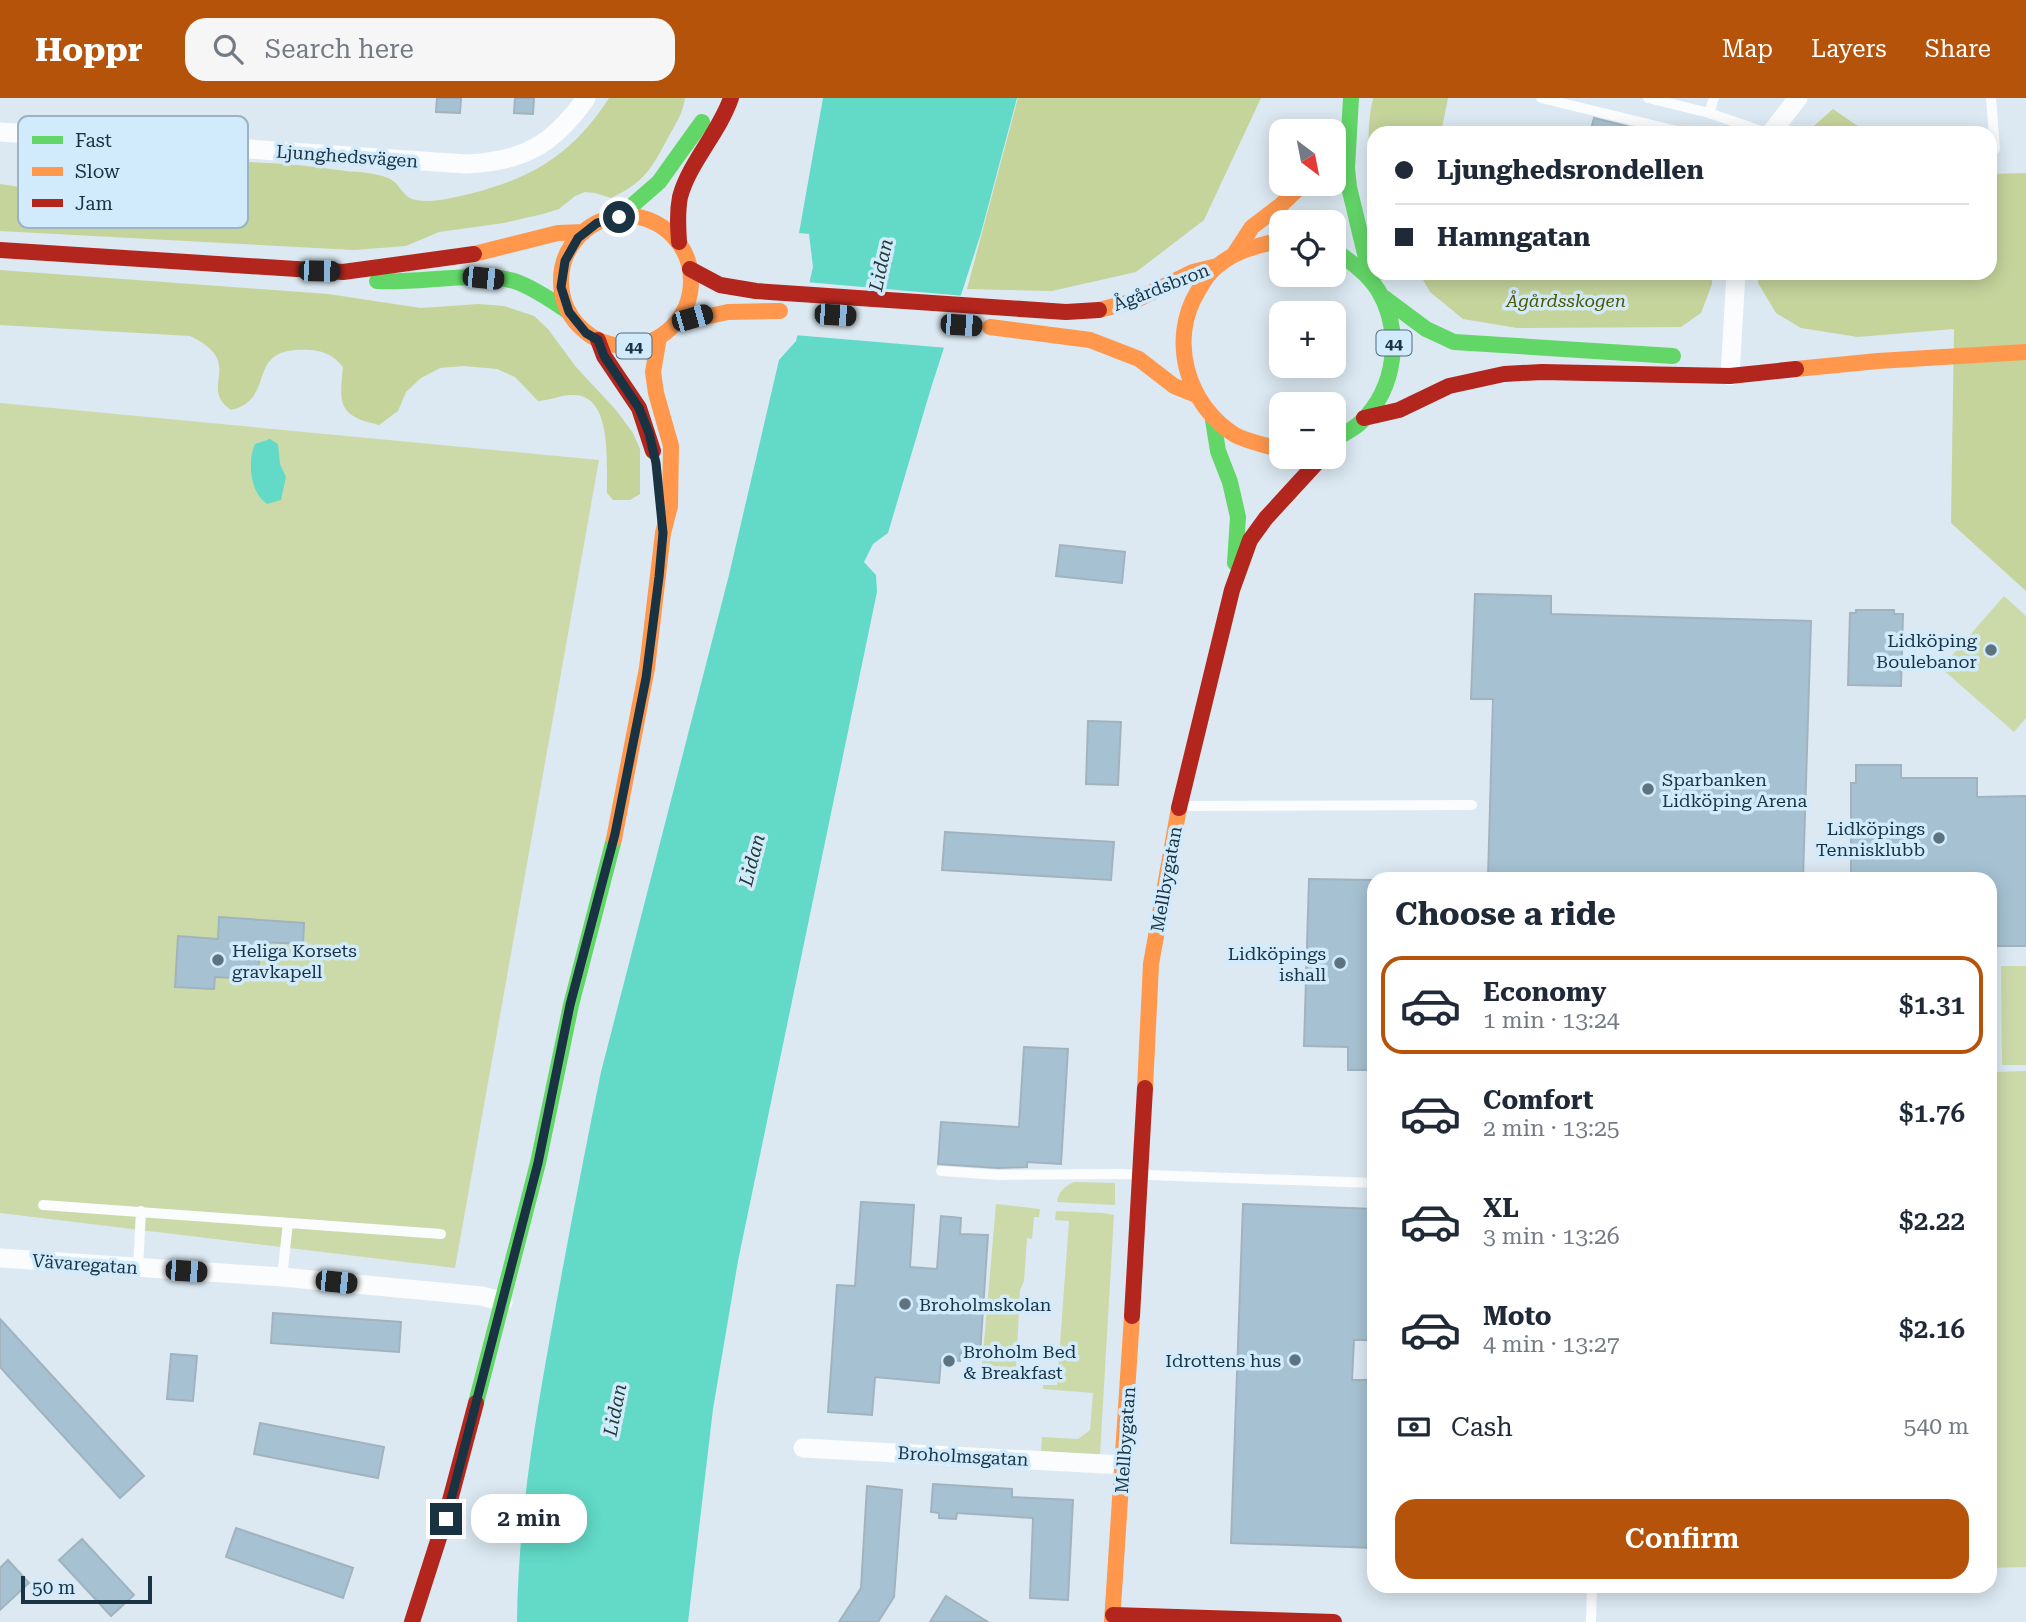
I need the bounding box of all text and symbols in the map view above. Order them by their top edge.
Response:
search box [185,18,675,81]
text: Hoppr [35,30,143,69]
icon: search [209,30,247,68]
text: Search here [265,34,414,64]
text: Map [1722,35,1773,63]
text: Layers [1811,35,1887,63]
text: Share [1925,35,1991,63]
legend [18,116,248,228]
north arrow [1269,119,1346,196]
map controls [1269,119,1346,469]
text: Fast [75,129,112,152]
street label: Ljunghedsvägen [275,141,419,171]
text: Ljunghedsrondellen [1437,155,1704,185]
text: Slow [75,160,120,183]
text: Jam [75,192,113,215]
route start [603,201,635,233]
button: locate [1269,210,1346,287]
text: Hamngatan [1437,222,1591,252]
water label: Lidan [864,237,898,294]
street label: Ågårdsbron [1110,259,1212,315]
car [298,260,341,282]
car [462,265,505,291]
park label: Ågårdsskogen [1505,290,1626,311]
button: + [1269,301,1346,378]
car [669,302,716,334]
car [814,303,857,327]
car [940,313,983,337]
road number: 44 [1376,330,1412,356]
road number: 44 [616,334,652,358]
button: − [1269,392,1346,469]
place label: Lidköping Boulebanor [1876,630,1978,672]
marker: Lidköping Boulebanor [1983,642,1999,658]
place label: Sparbanken Lidköping Arena [1662,769,1808,811]
marker: Sparbanken Lidköping Arena [1640,781,1656,797]
place label: Lidköpings Tennisklubb [1816,818,1925,860]
street label: Mellbygatan [1146,824,1186,933]
marker: Lidköpings Tennisklubb [1931,830,1947,846]
water label: Lidan [734,831,770,889]
text: Choose a ride [1395,895,1616,933]
place label: Heliga Korsets gravkapell [232,940,357,982]
place label: Lidköpings ishall [1228,943,1326,985]
marker: Heliga Korsets gravkapell [210,952,226,968]
marker: Lidköpings ishall [1332,955,1348,971]
icon: car [1399,974,1462,1037]
text: Economy [1483,977,1606,1007]
text: $1.31 [1899,990,1965,1020]
text: 1 min · 13:24 [1483,1007,1620,1034]
icon: car [1399,1082,1462,1145]
text: Comfort [1483,1085,1593,1115]
text: $1.76 [1899,1098,1965,1128]
text: 2 min · 13:25 [1483,1115,1620,1142]
icon: car [1399,1190,1462,1253]
text: XL [1483,1193,1519,1223]
text: $2.22 [1899,1206,1965,1236]
text: 3 min · 13:26 [1483,1223,1620,1250]
street label: Vävaregatan [31,1250,139,1278]
car [165,1259,208,1283]
car [315,1269,358,1295]
place label: Broholmskolan [919,1294,1052,1315]
marker: Broholmskolan [897,1296,913,1312]
icon: car [1399,1298,1462,1361]
text: Moto [1483,1301,1552,1331]
text: $2.16 [1899,1314,1965,1344]
text: 4 min · 13:27 [1483,1331,1620,1358]
place label: Broholm Bed & Breakfast [963,1341,1077,1383]
place label: Idrottens hus [1165,1350,1281,1371]
marker: Idrottens hus [1287,1352,1303,1368]
marker: Broholm Bed & Breakfast [941,1353,957,1369]
water label: Lidan [598,1382,631,1439]
street label: Mellbygatan [1111,1386,1139,1494]
icon: cash [1395,1408,1433,1446]
text: Cash [1451,1412,1513,1442]
text: 540 m [1904,1413,1969,1440]
street label: Broholmsgatan [897,1442,1029,1470]
callout: 2 min [471,1494,586,1544]
button: Confirm [1395,1499,1969,1579]
route end [430,1503,462,1535]
text: 2 min [497,1505,561,1532]
scale bar [21,1573,152,1605]
text: 50 m [32,1576,75,1599]

